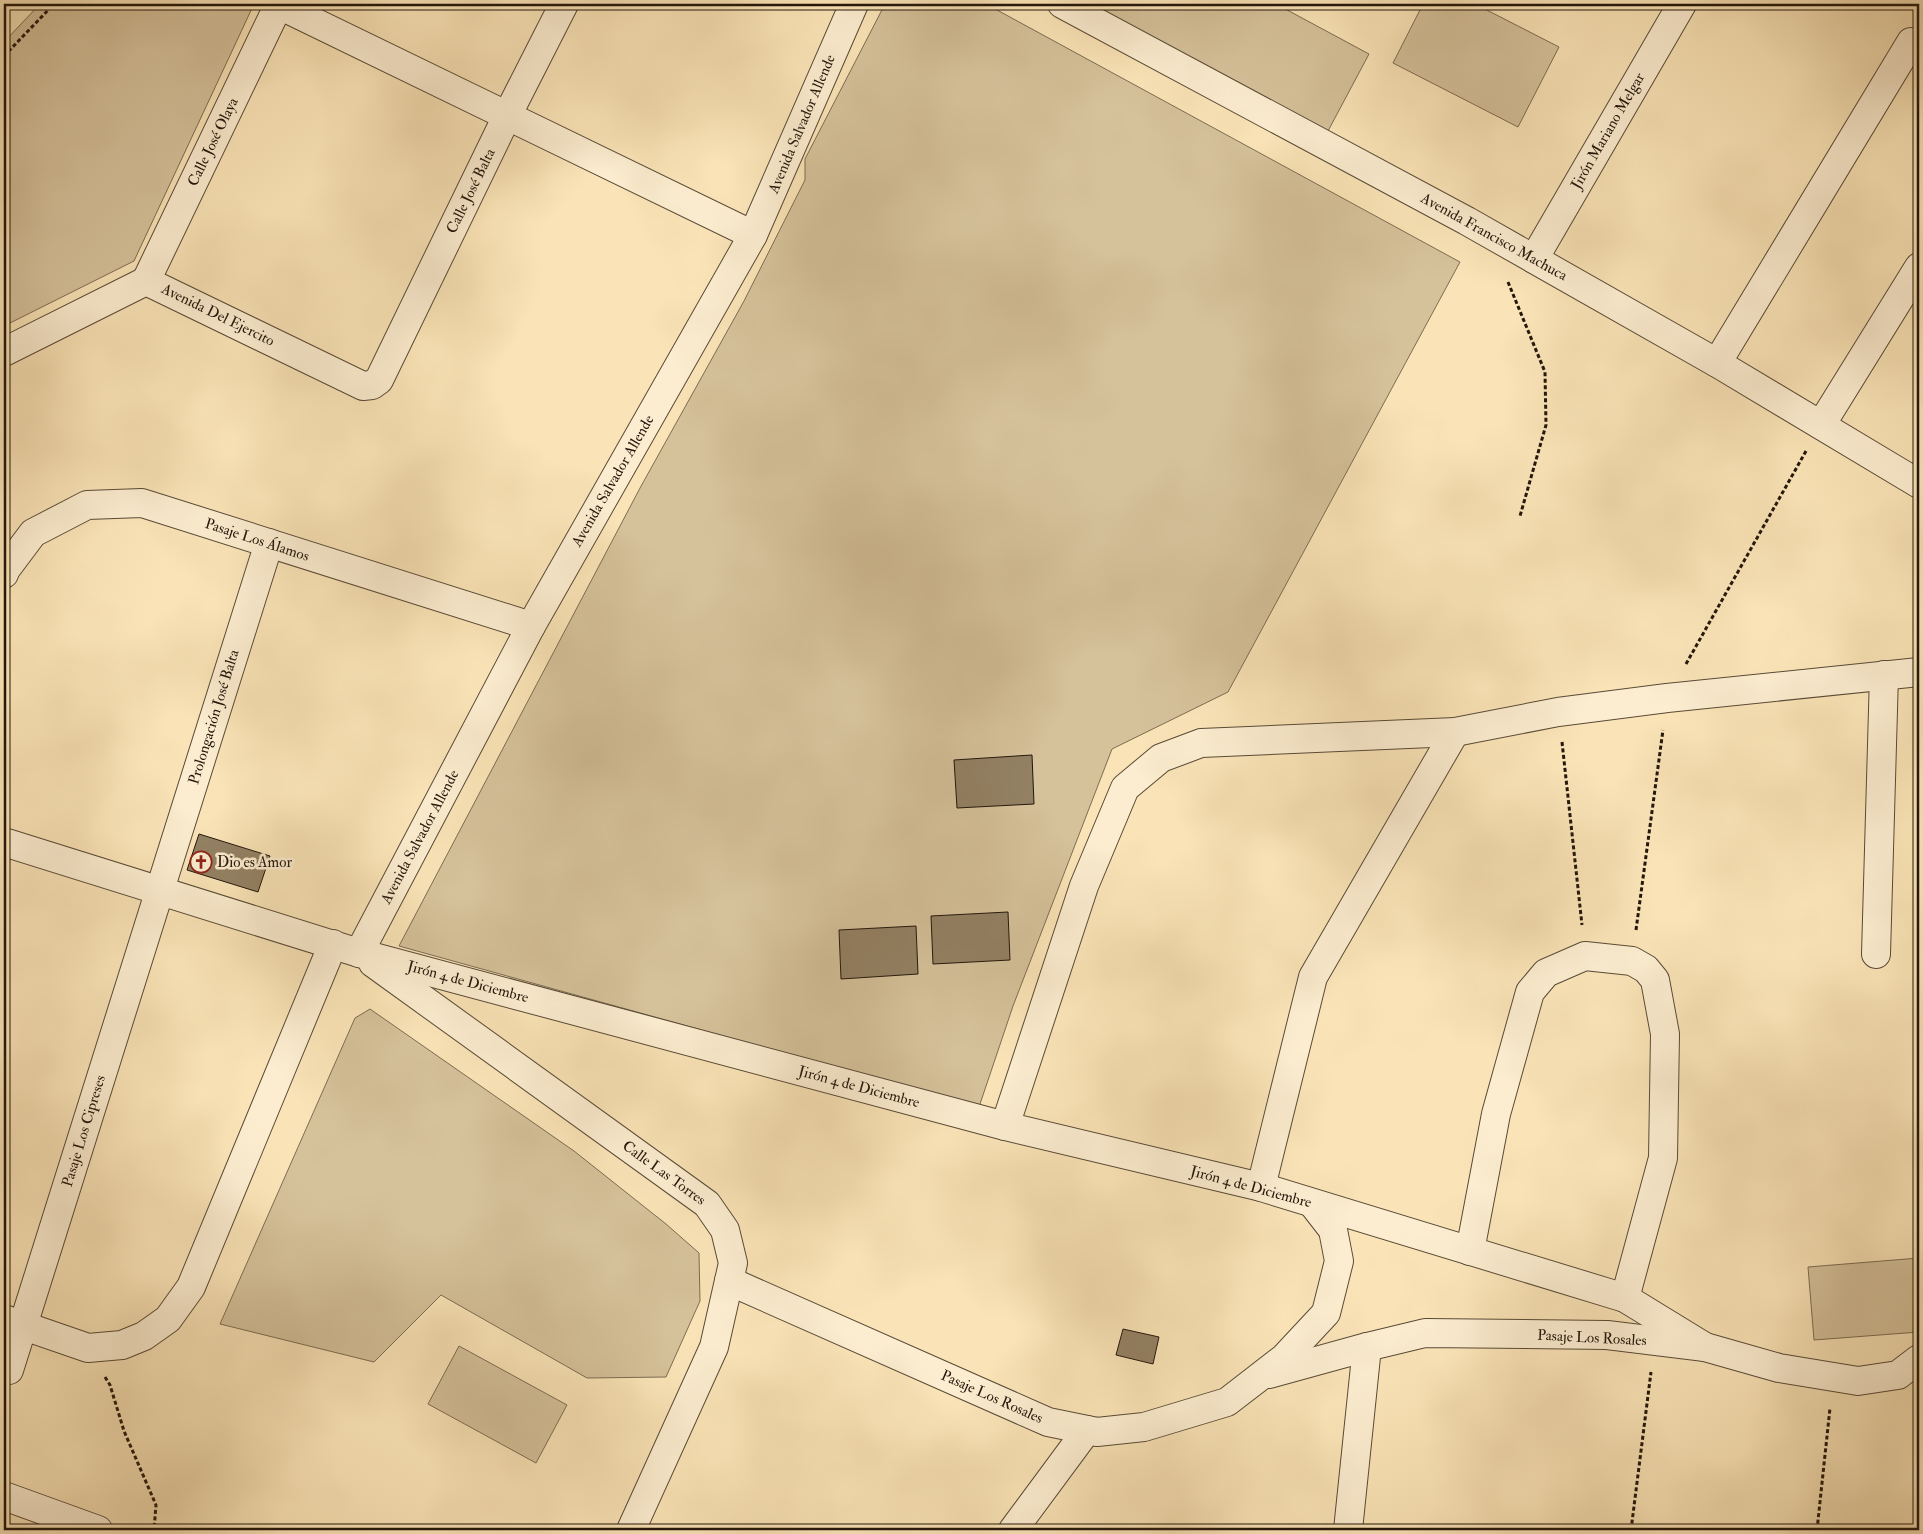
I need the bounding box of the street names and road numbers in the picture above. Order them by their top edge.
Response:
street label: Avenida Salvador Allende [764,52,840,197]
street label: Jirón Mariano Melgar [1566,69,1650,194]
street label: Calle José Olaya [183,94,244,190]
street label: Calle José Balta [442,145,501,237]
street label: Avenida Francisco Machuca [1417,188,1571,286]
street label: Avenida Del Ejercito [157,279,278,351]
street label: Avenida Salvador Allende [567,412,659,551]
street label: Pasaje Los Álamos [202,512,312,566]
street label: Prolongación José Balta [184,646,245,787]
street label: Avenida Salvador Allende [376,767,463,908]
street label: Jirón 4 de Diciembre [404,956,531,1008]
street label: Jirón 4 de Diciembre [795,1061,922,1113]
street label: Pasaje Los Cipreses [58,1073,111,1190]
street label: Calle Las Torres [619,1136,709,1210]
street label: Jirón 4 de Diciembre [1187,1161,1314,1213]
street label: Pasaje Los Rosales [1537,1326,1647,1350]
street label: Pasaje Los Rosales [938,1366,1046,1428]

